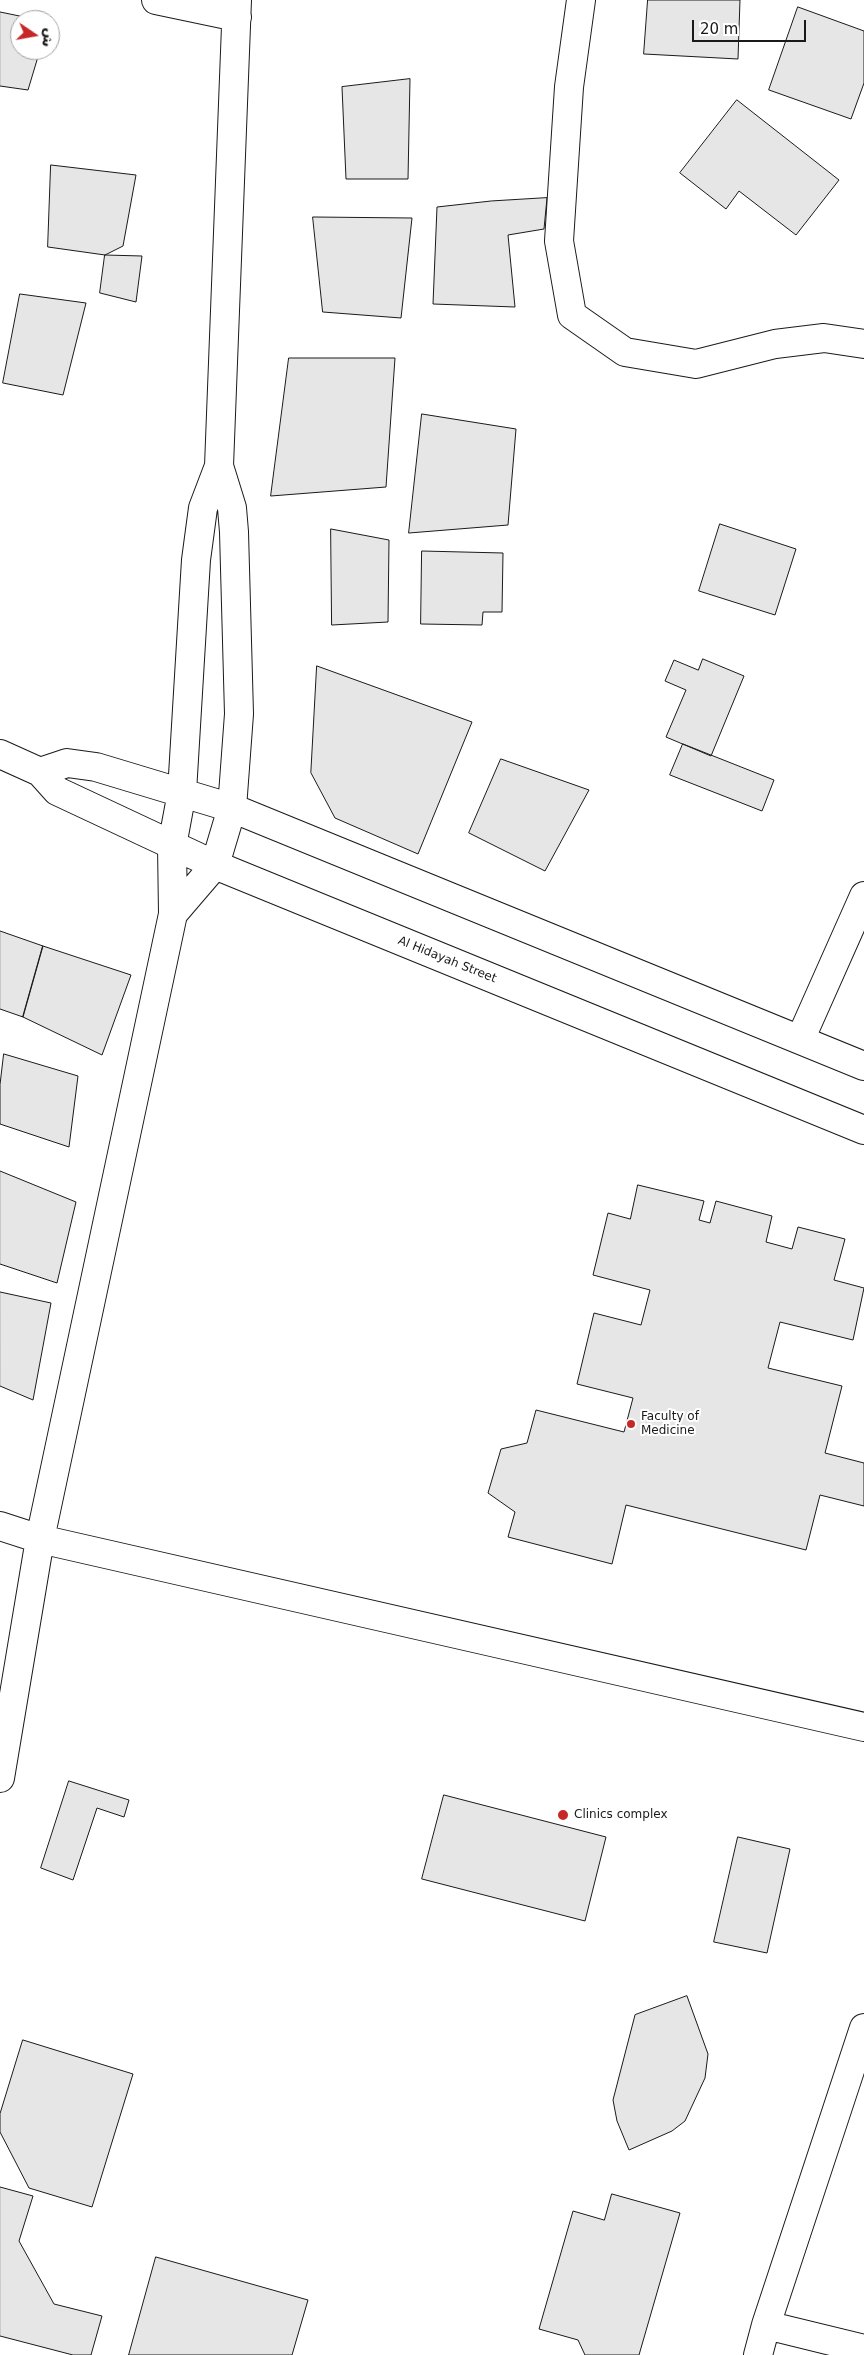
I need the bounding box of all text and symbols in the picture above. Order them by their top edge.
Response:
north arrow [10,10,60,60]
scale bar [694,10,808,42]
text: 20 m [700,20,738,38]
text: ش [39,27,59,49]
street label: Al Hidayah Street [396,934,498,986]
place label: Faculty of Medicine [641,1410,699,1438]
marker: Faculty of Medicine [625,1418,637,1430]
marker: Clinics complex [556,1808,570,1822]
place label: Clinics complex [574,1808,668,1822]

